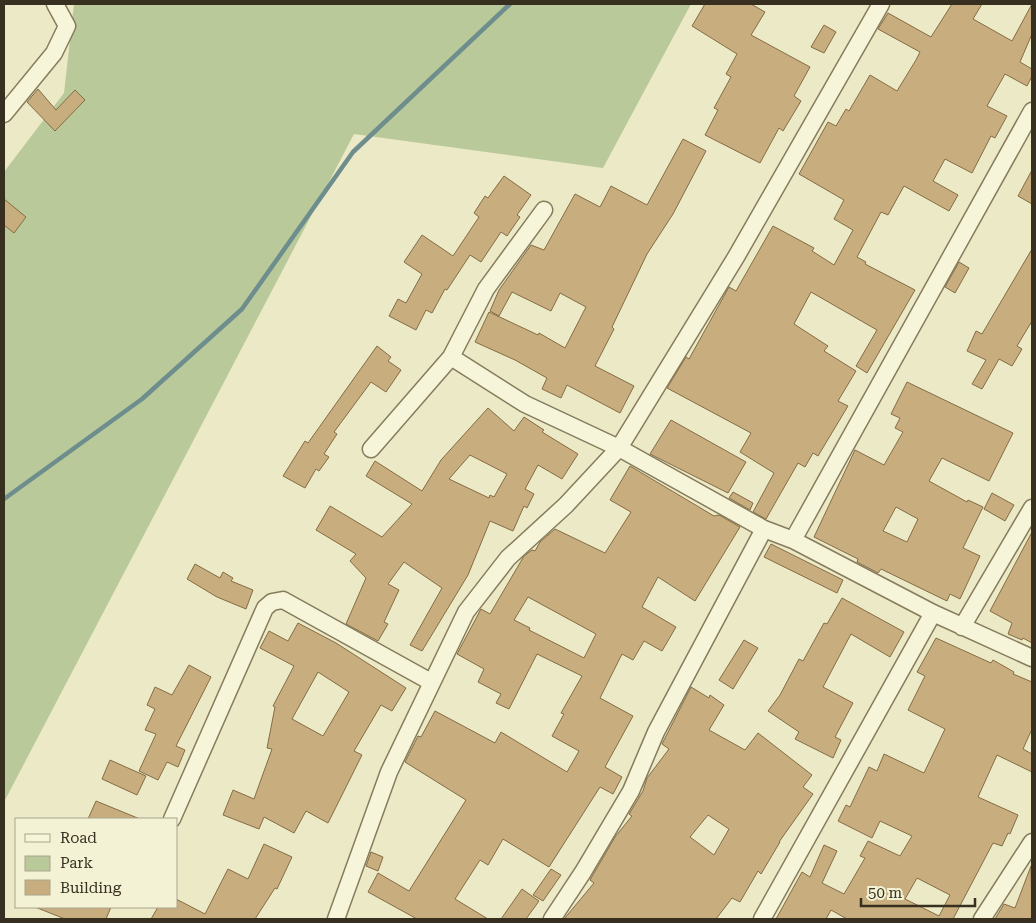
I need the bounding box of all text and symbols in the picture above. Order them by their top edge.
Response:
legend [15,818,178,908]
text: Road [60,829,97,847]
text: Park [60,854,94,872]
scale bar [861,876,975,908]
text: Building [60,879,122,897]
text: 50 m [868,884,903,902]

